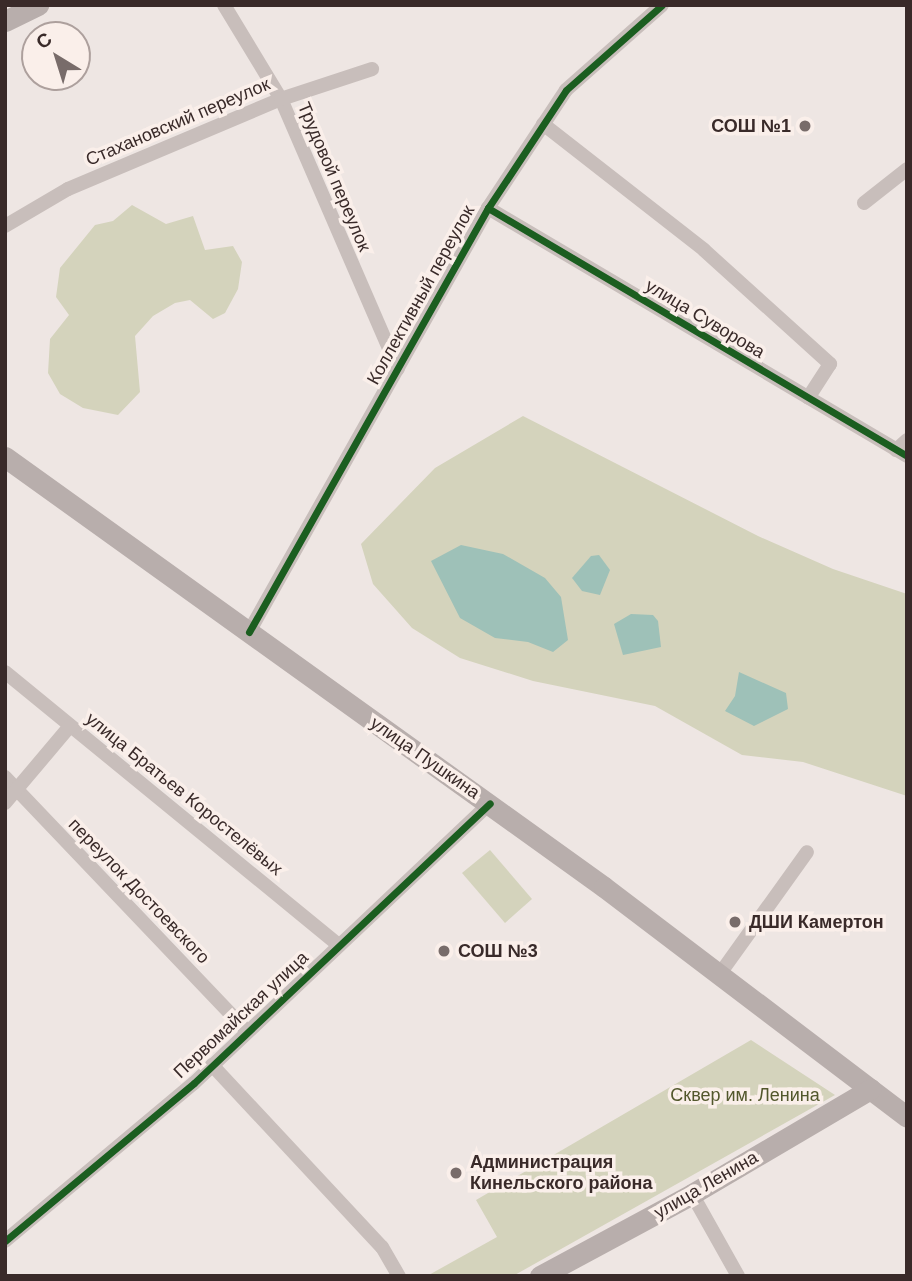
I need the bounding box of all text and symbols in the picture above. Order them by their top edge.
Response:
north arrow [21,21,91,91]
text: С [32,28,56,53]
street label: Стахановский переулок [83,73,273,171]
street label: Трудовой переулок [293,99,375,255]
place label: СОШ №1 [711,115,791,137]
marker: СОШ №1 [797,118,813,134]
street label: Коллективный переулок [363,202,479,388]
street label: улица Суворова [641,275,769,363]
street label: улица Братьев Коростелёвых [81,708,287,880]
street label: улица Пушкина [366,712,484,804]
street label: переулок Достоевского [64,814,214,968]
place label: ДШИ Камертон [749,911,884,933]
marker: ДШИ Камертон [727,914,743,930]
place label: СОШ №3 [458,940,538,962]
marker: СОШ №3 [436,943,452,959]
street label: Первомайская улица [169,947,313,1083]
park label: Сквер им. Ленина [670,1084,820,1106]
street label: улица Ленина [650,1147,762,1223]
place label: Администрация Кинельского района [470,1152,652,1194]
marker: Администрация Кинельского района [448,1165,464,1181]

